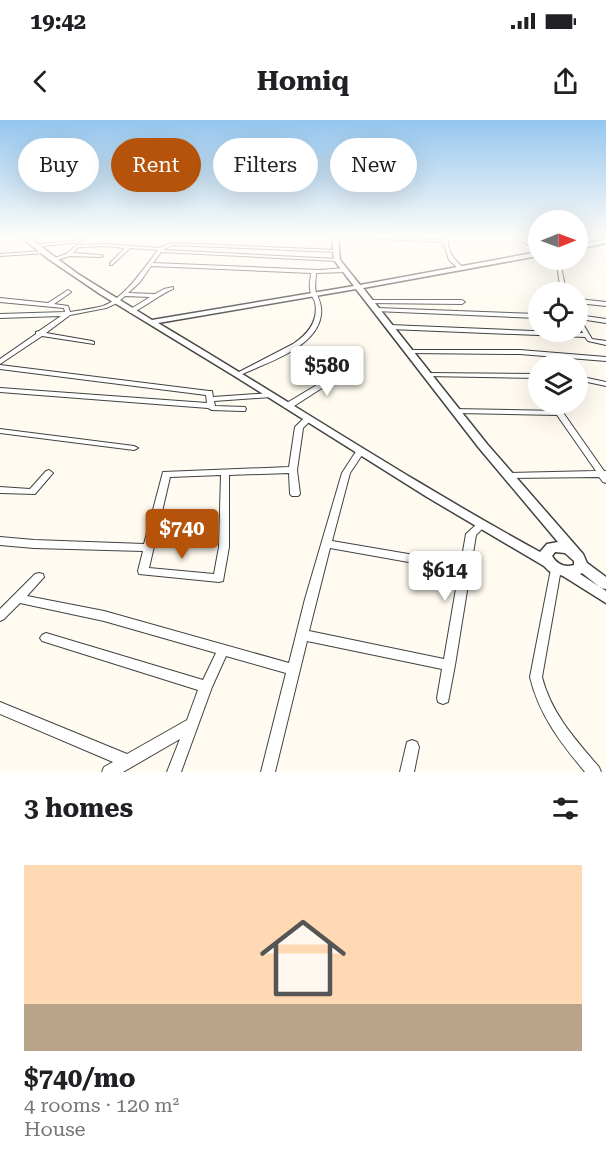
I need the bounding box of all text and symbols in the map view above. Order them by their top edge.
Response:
text: 19:42 [30,9,86,34]
icon: back [24,65,57,98]
text: Homiq [257,65,349,97]
icon: share [549,65,582,98]
chip: Buy [18,138,99,192]
chip: Rent [111,138,201,192]
chip: Filters [213,138,318,192]
chip: New [330,138,417,192]
north arrow [528,210,588,270]
map controls [528,210,588,414]
button: locate [528,282,588,342]
pin: $580 [291,346,363,397]
text: $580 [305,353,349,377]
button: layers [528,354,588,414]
pin: $740 [146,509,218,560]
text: $740 [160,516,204,540]
pin: $614 [409,551,481,602]
text: $614 [423,558,467,582]
icon: filters [549,792,582,825]
text: 3 homes [24,793,133,823]
icon: home [249,904,357,1012]
text: $740/mo [24,1063,136,1093]
text: 4 rooms · 120 m² [24,1093,179,1117]
text: House [24,1117,86,1141]

